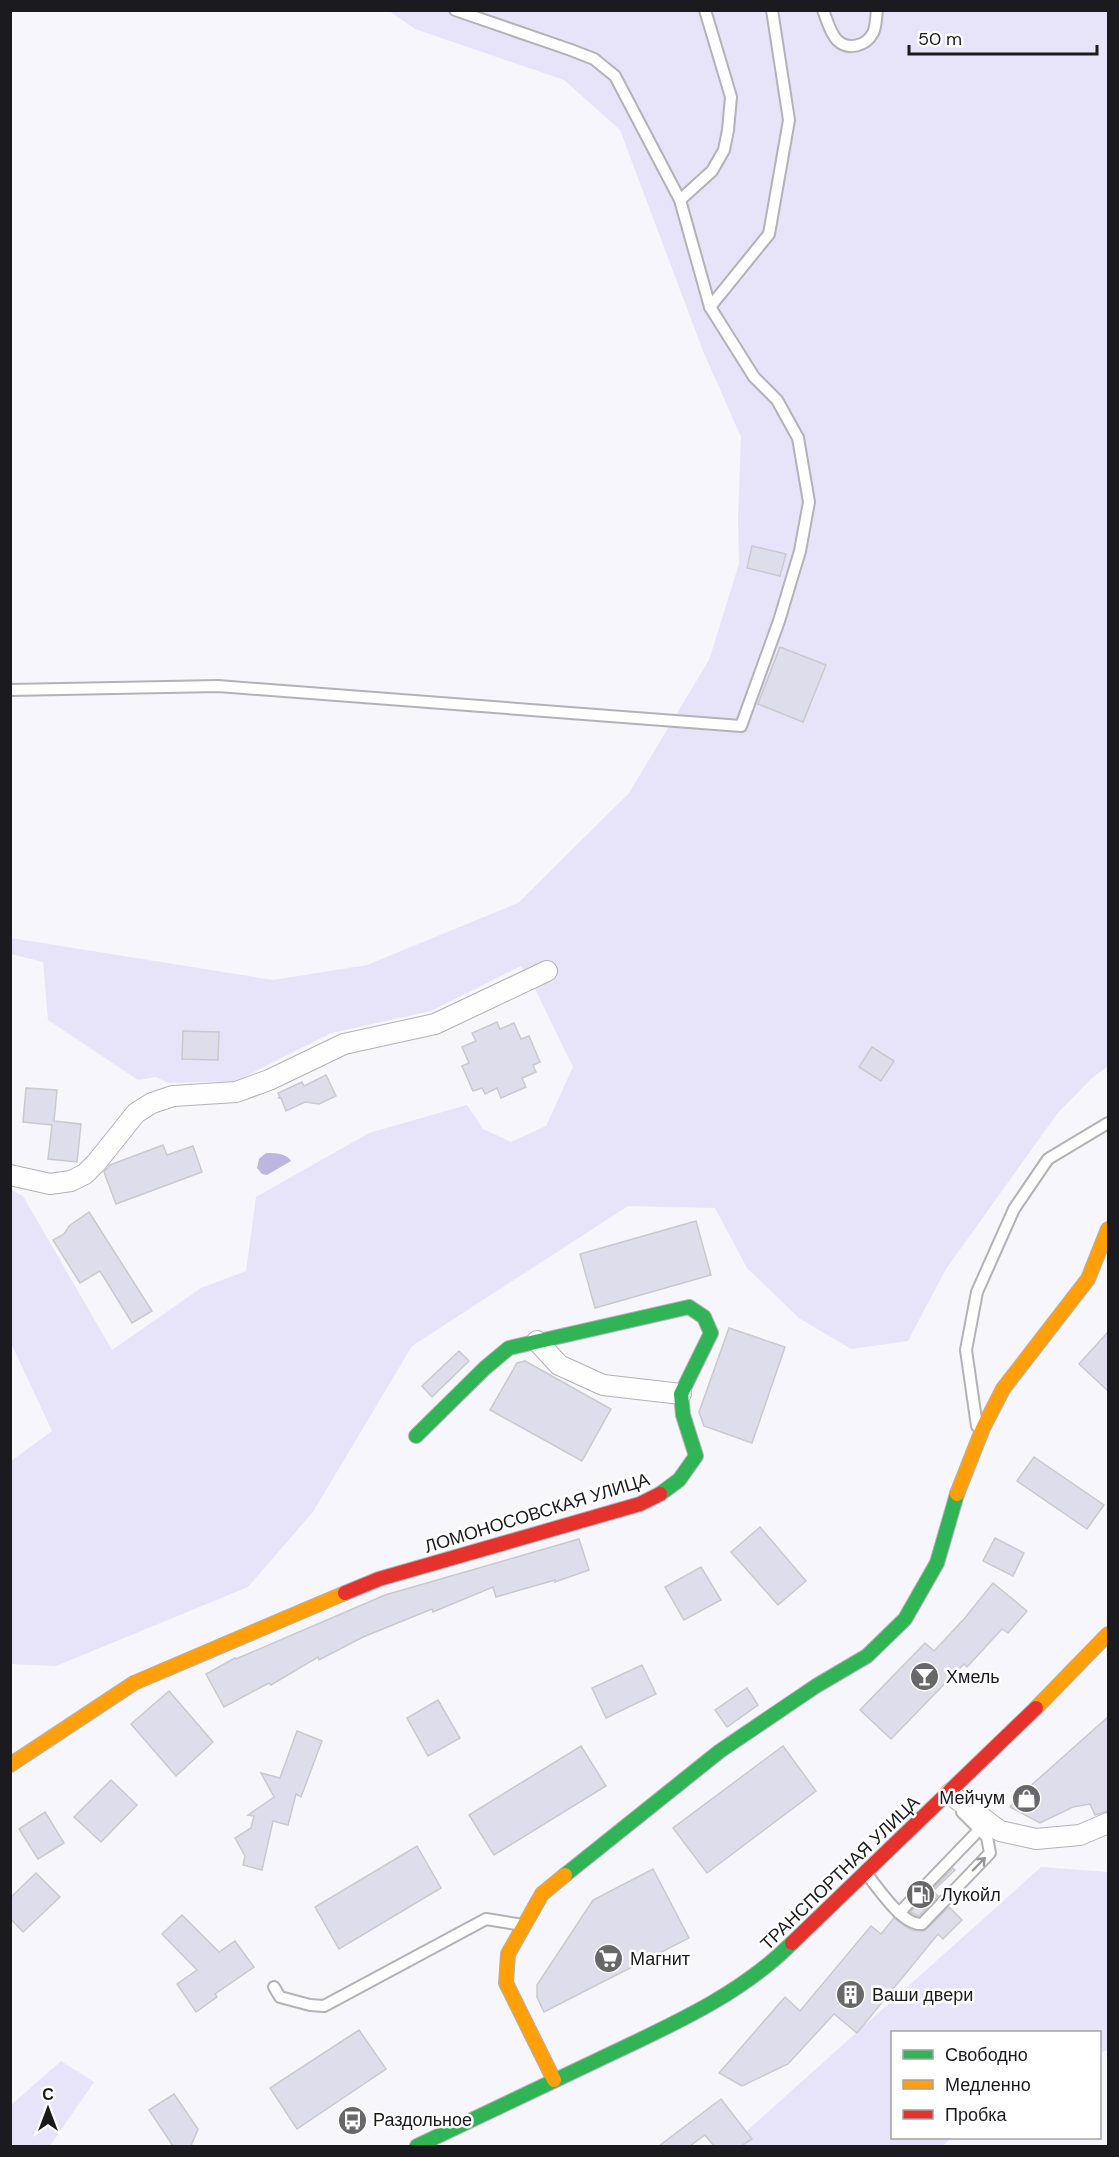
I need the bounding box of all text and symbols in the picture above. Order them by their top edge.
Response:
scale bar [909,18,1096,56]
text: 50 m [918,27,962,51]
street label: ЛОМОНОСОВСКАЯ УЛИЦА [422,1467,652,1559]
bar icon: Хмель [909,1661,941,1693]
place label: Хмель [946,1665,1000,1689]
shop icon: Мейчум [1010,1782,1042,1814]
place label: Мейчум [939,1786,1005,1810]
street label: ТРАНСПОРТНАЯ УЛИЦА [755,1791,925,1955]
one-way arrow [972,1857,986,1872]
fuel station icon: Лукойл [904,1879,936,1911]
place label: Лукойл [941,1883,1001,1907]
supermarket icon: Магнит [593,1943,625,1975]
place label: Магнит [630,1947,690,1971]
building icon: Ваши двери [835,1979,867,2011]
place label: Ваши двери [872,1983,973,2007]
legend [891,2031,1101,2139]
text: Свободно [945,2043,1028,2067]
text: Медленно [945,2073,1031,2097]
north arrow [18,2079,78,2139]
text: С [42,2084,54,2105]
text: Пробка [945,2103,1008,2127]
bus stop icon: Раздольное [336,2104,368,2136]
place label: Раздольное [373,2108,472,2132]

